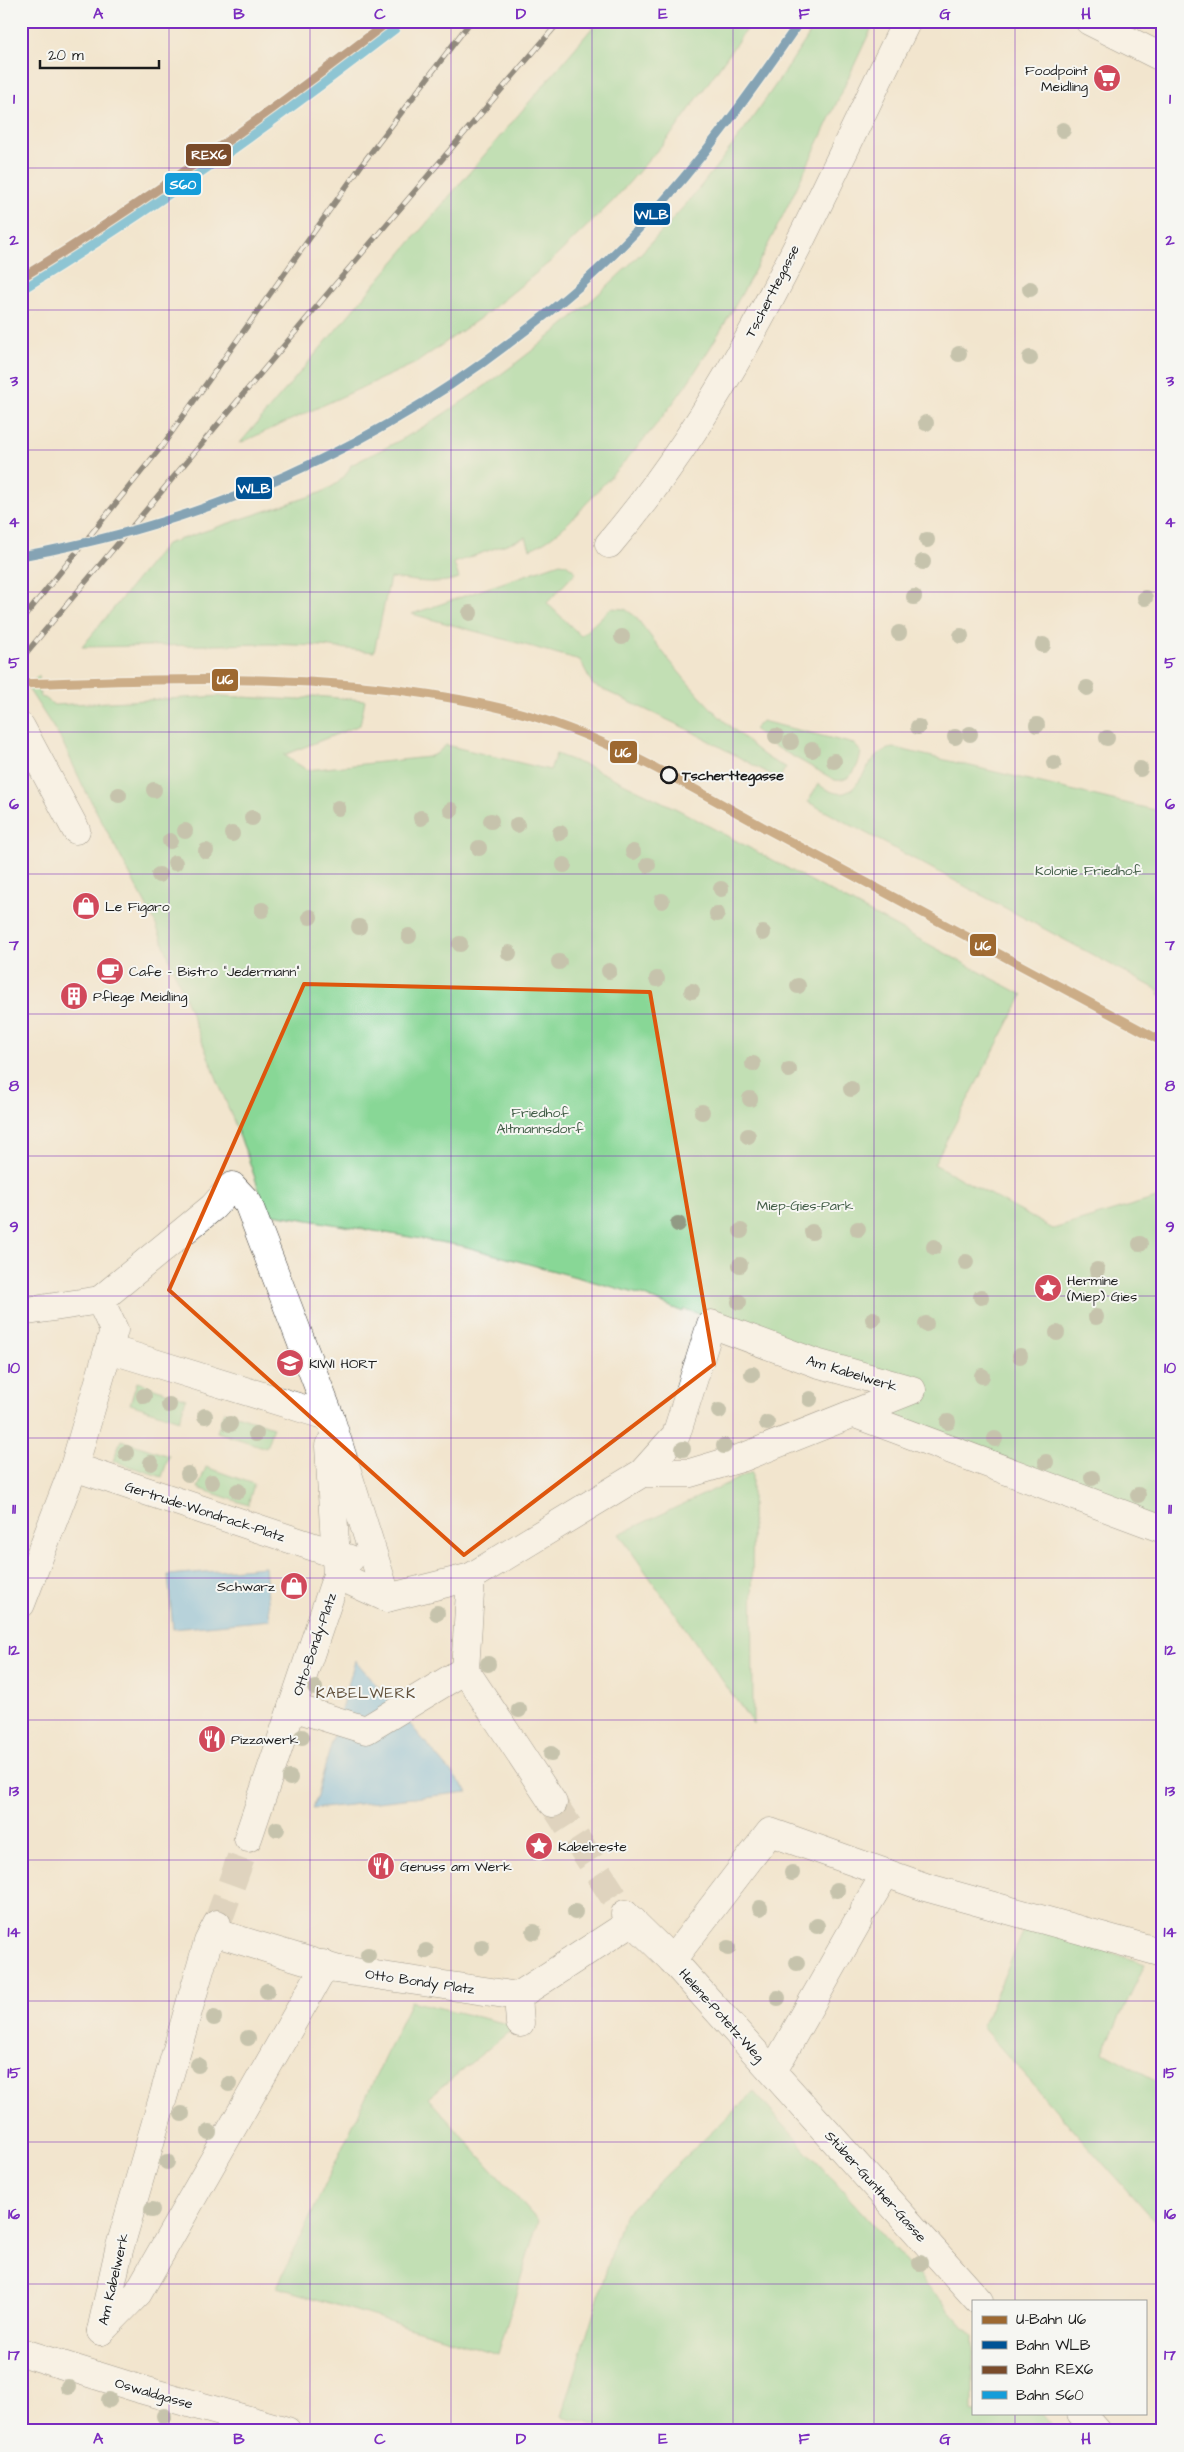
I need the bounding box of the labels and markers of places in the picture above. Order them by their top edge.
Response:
place label: Foodpoint Meidling [1025,61,1088,97]
supermarket icon: Foodpoint Meidling [1092,63,1122,93]
marker: Tscherttegasse [660,766,678,784]
place label: Tscherttegasse [681,766,784,787]
shop icon: Le Figaro [71,891,101,921]
place label: Le Figaro [105,897,170,917]
cafe icon: Cafe - Bistro "Jedermann" [95,956,125,986]
place label: Cafe - Bistro "Jedermann" [129,962,300,982]
building icon: Pflege Meidling [59,981,89,1011]
place label: Pflege Meidling [93,987,187,1007]
place label: Hermine (Miep) Gies [1067,1271,1137,1307]
place icon: Hermine (Miep) Gies [1033,1273,1063,1303]
school or university icon: KIWI HORT [275,1348,305,1378]
place label: KIWI HORT [309,1354,377,1374]
shop icon: Schwarz [279,1571,309,1601]
place label: Schwarz [217,1577,275,1597]
restaurant icon: Pizzawerk [197,1724,227,1754]
place label: Pizzawerk [231,1730,299,1750]
place icon: Kabelreste [524,1831,554,1861]
place label: Kabelreste [558,1837,627,1857]
restaurant icon: Genuss am Werk [366,1851,396,1881]
place label: Genuss am Werk [400,1857,512,1877]

